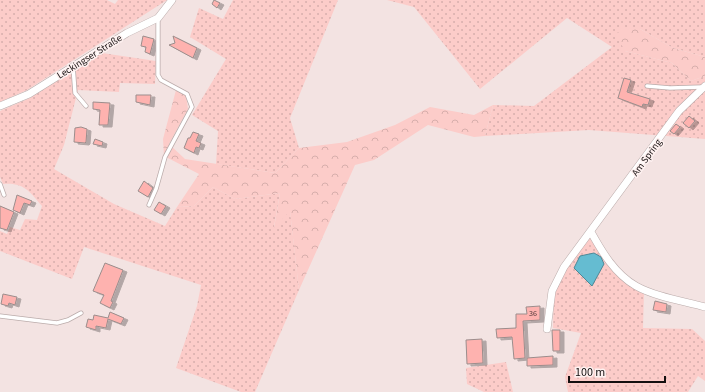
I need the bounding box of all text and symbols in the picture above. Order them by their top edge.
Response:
street label: Leckingser Straße [54,31,125,82]
street label: Am Spring [628,136,665,179]
house number: 36 [529,308,537,319]
scale bar [569,358,665,384]
text: 100 m [575,364,605,381]

